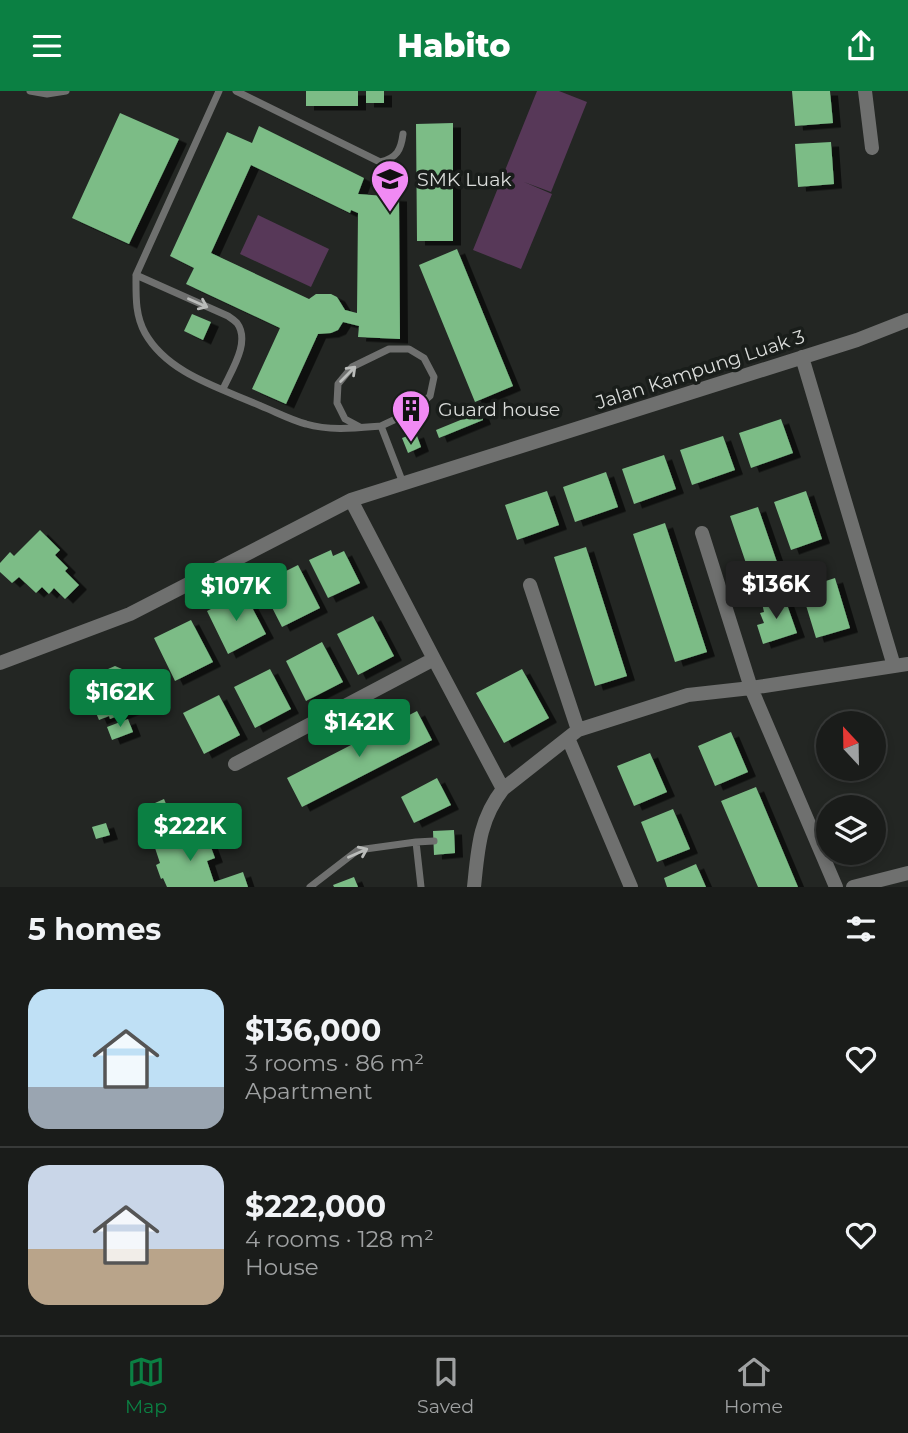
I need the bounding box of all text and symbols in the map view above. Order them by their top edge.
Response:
text: Habito [397,26,511,65]
icon: menu [28,27,66,65]
icon: share [842,27,880,65]
school or university icon: SMK Luak [369,158,411,213]
place label: SMK Luak [417,168,512,191]
one-way arrow [187,297,208,310]
street label: Jalan Kampung Luak 3 [592,325,807,414]
one-way arrow [339,366,356,383]
building icon: Guard house [390,388,432,443]
place label: Guard house [438,398,560,421]
pin: $136K [727,561,825,621]
pin: $107K [187,563,285,623]
text: $136K [742,570,810,598]
text: $107K [201,572,271,600]
pin: $162K [71,669,169,729]
text: $162K [86,678,154,706]
pin: $142K [310,699,408,759]
text: $142K [324,708,394,736]
north arrow [816,711,886,781]
map controls [816,711,886,865]
button: layers [816,795,886,865]
pin: $222K [141,803,239,863]
text: $222K [154,812,226,840]
one-way arrow [347,846,368,859]
icon: filters [842,910,880,948]
text: 5 homes [28,911,161,948]
text: $136,000 [245,1012,381,1049]
icon: home [84,1017,168,1101]
icon: heart [842,1040,880,1078]
text: 3 rooms · 86 m² [245,1049,424,1077]
text: Apartment [245,1077,373,1105]
text: $222,000 [245,1188,386,1225]
icon: home [84,1193,168,1277]
icon: heart [842,1216,880,1254]
text: 4 rooms · 128 m² [245,1225,434,1253]
text: House [245,1253,319,1281]
tab: Map [125,1353,167,1418]
tab: Saved [417,1353,474,1418]
tab: Home [724,1353,783,1418]

